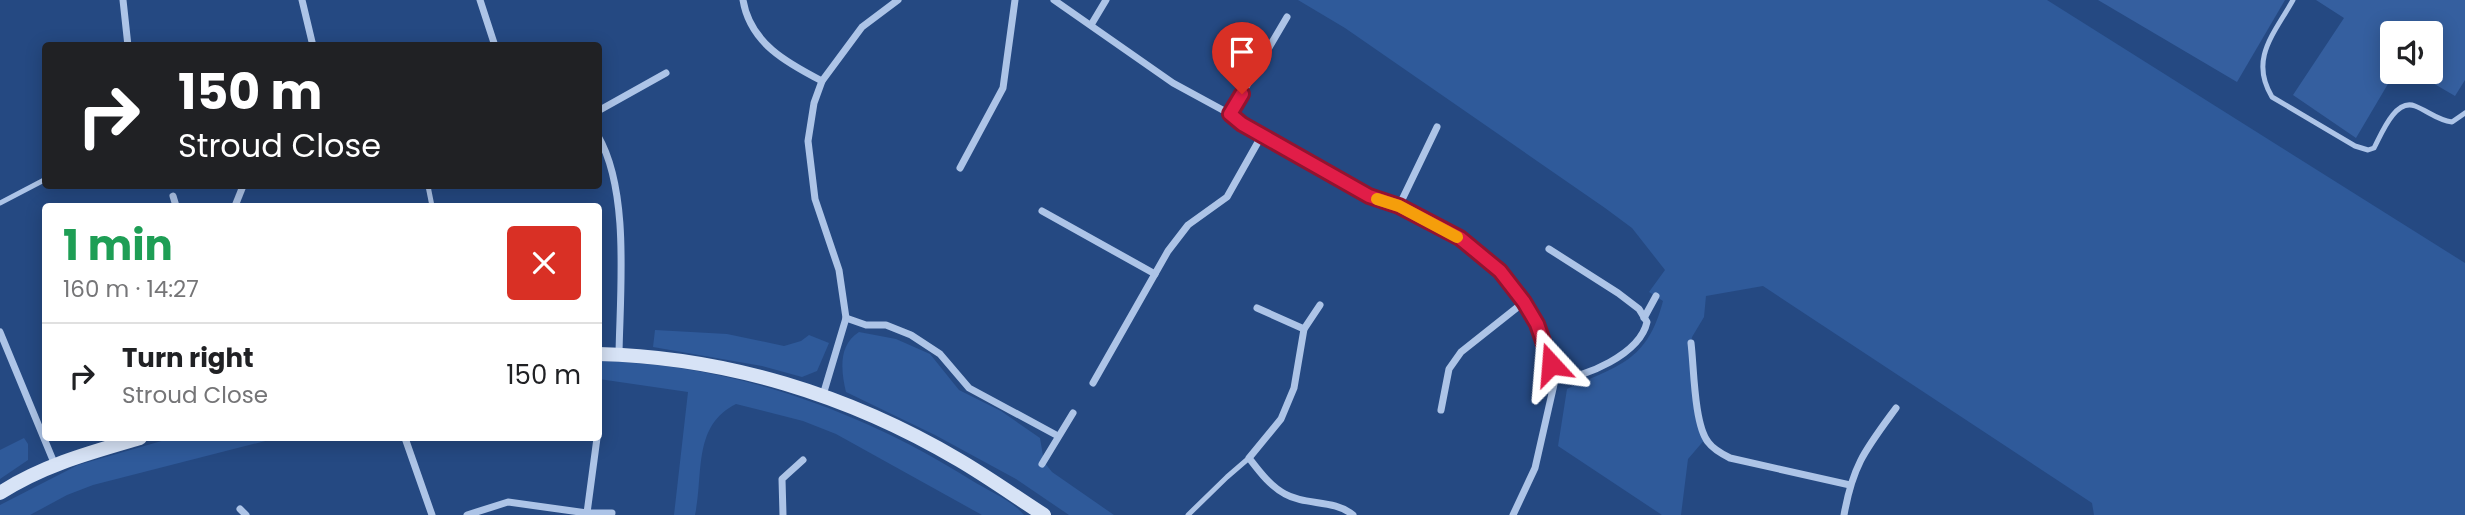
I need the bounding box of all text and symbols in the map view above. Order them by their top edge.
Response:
map controls [2380,21,2443,84]
button: sound [2380,21,2443,84]
pin [1212,22,1272,94]
icon: arrive [1223,33,1261,71]
text: 150 m [178,58,323,126]
icon: right [63,70,154,161]
text: Stroud Close [178,123,381,168]
text: 1 min [63,216,173,275]
button: close [507,226,581,300]
text: 160 m · 14:27 [63,273,199,305]
position arrow [1514,327,1588,401]
text: Turn right [122,340,254,376]
icon: right [63,357,101,395]
text: 150 m [506,357,581,393]
text: Stroud Close [122,379,268,411]

